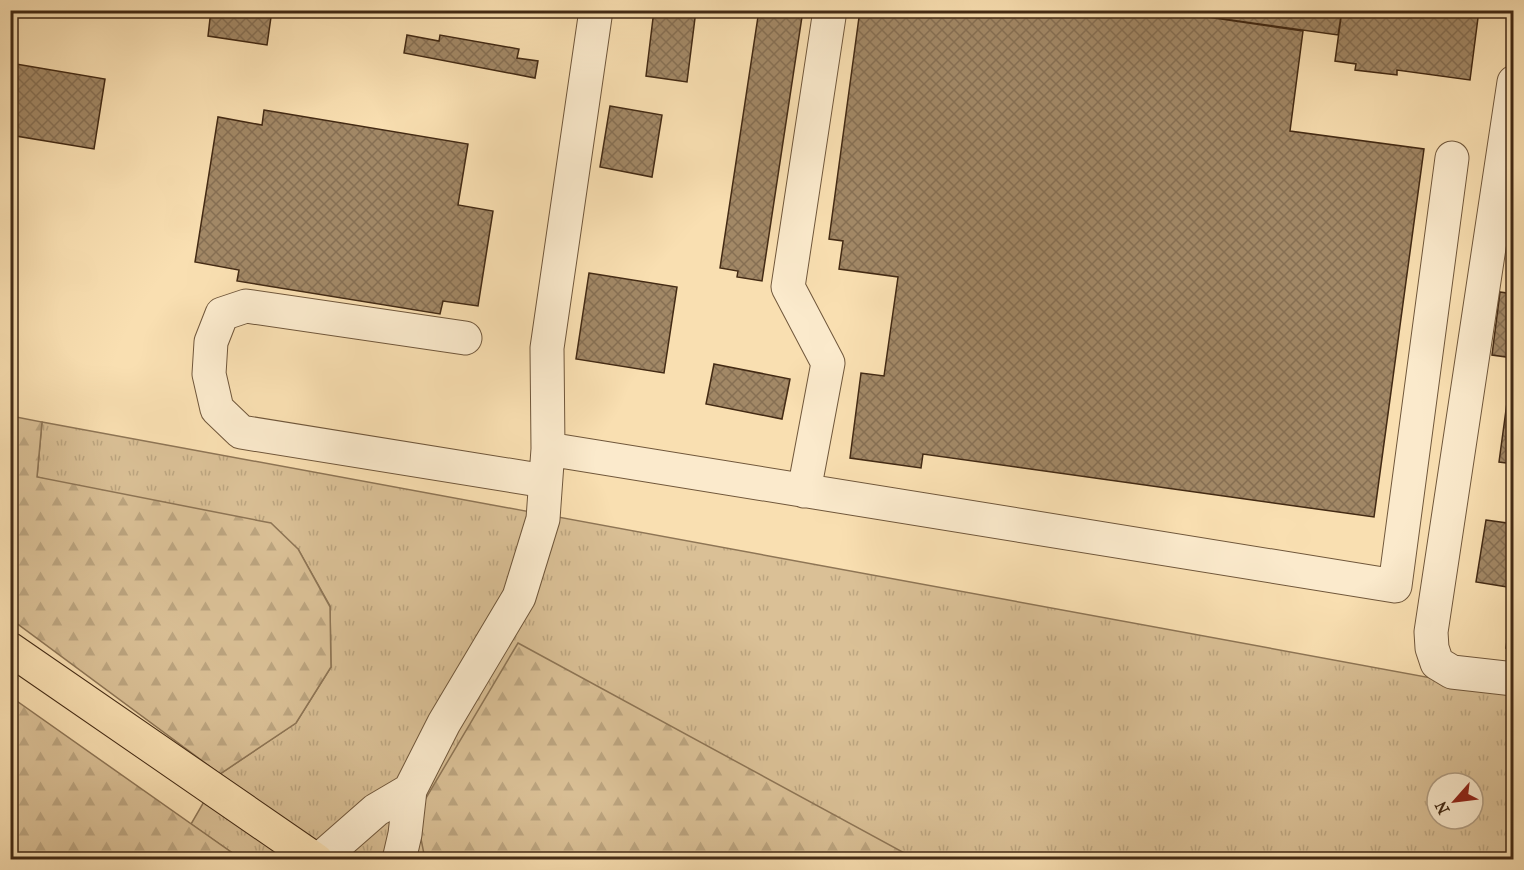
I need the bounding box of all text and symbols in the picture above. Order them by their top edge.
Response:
north arrow [1425,771,1485,831]
text: N [1431,797,1453,818]

